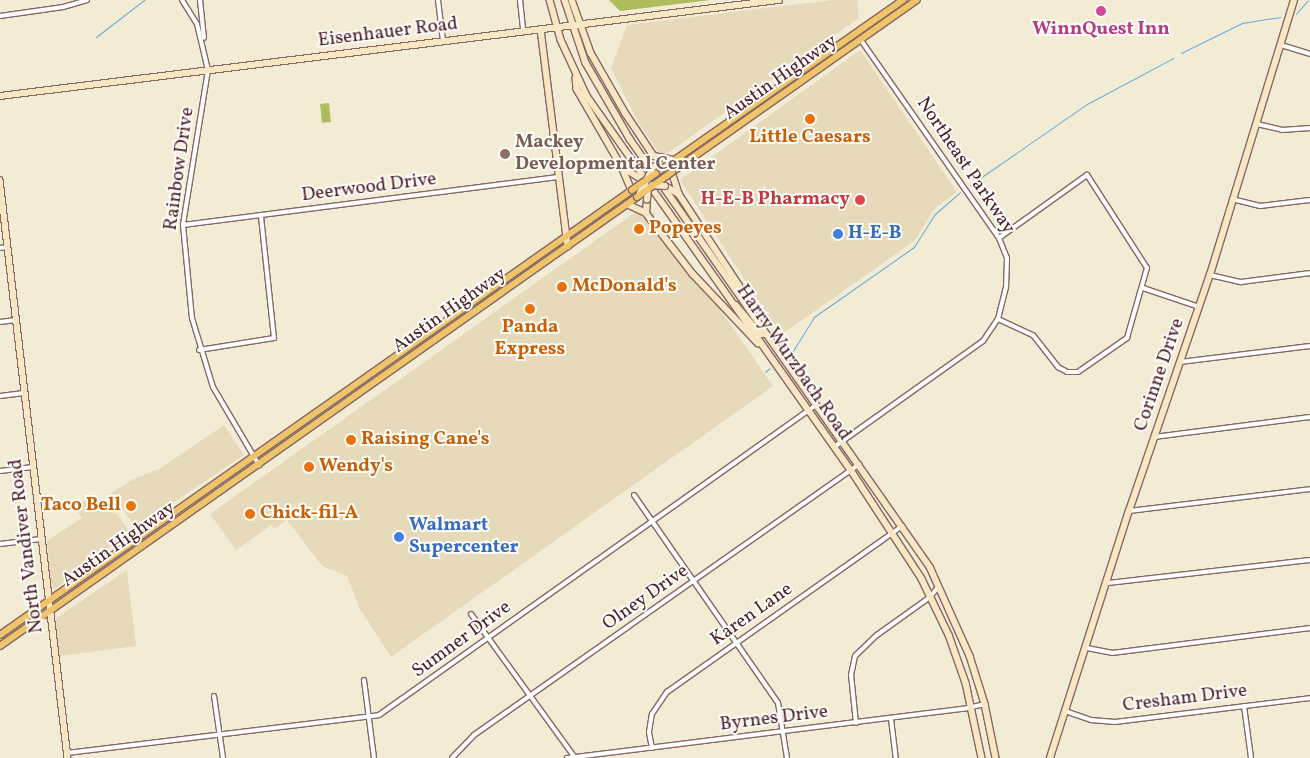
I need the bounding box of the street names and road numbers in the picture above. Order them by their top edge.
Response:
street label: Eisenhauer Road [317,13,459,53]
street label: Austin Highway [720,30,842,126]
street label: Northeast Parkway [911,93,1019,239]
street label: Rainbow Drive [160,106,200,232]
street label: Deerwood Drive [300,168,438,208]
street label: Austin Highway [389,263,511,359]
street label: Harry Wurzbach Road [730,280,856,446]
street label: Corinne Drive [1130,315,1190,435]
street label: North Vandiver Road [5,457,49,635]
street label: Austin Highway [58,497,180,593]
street label: Olney Drive [598,560,694,636]
street label: Karen Lane [707,578,797,652]
street label: Sumner Drive [408,597,516,683]
street label: Cresham Drive [1121,680,1249,718]
street label: Byrnes Drive [719,701,829,737]

